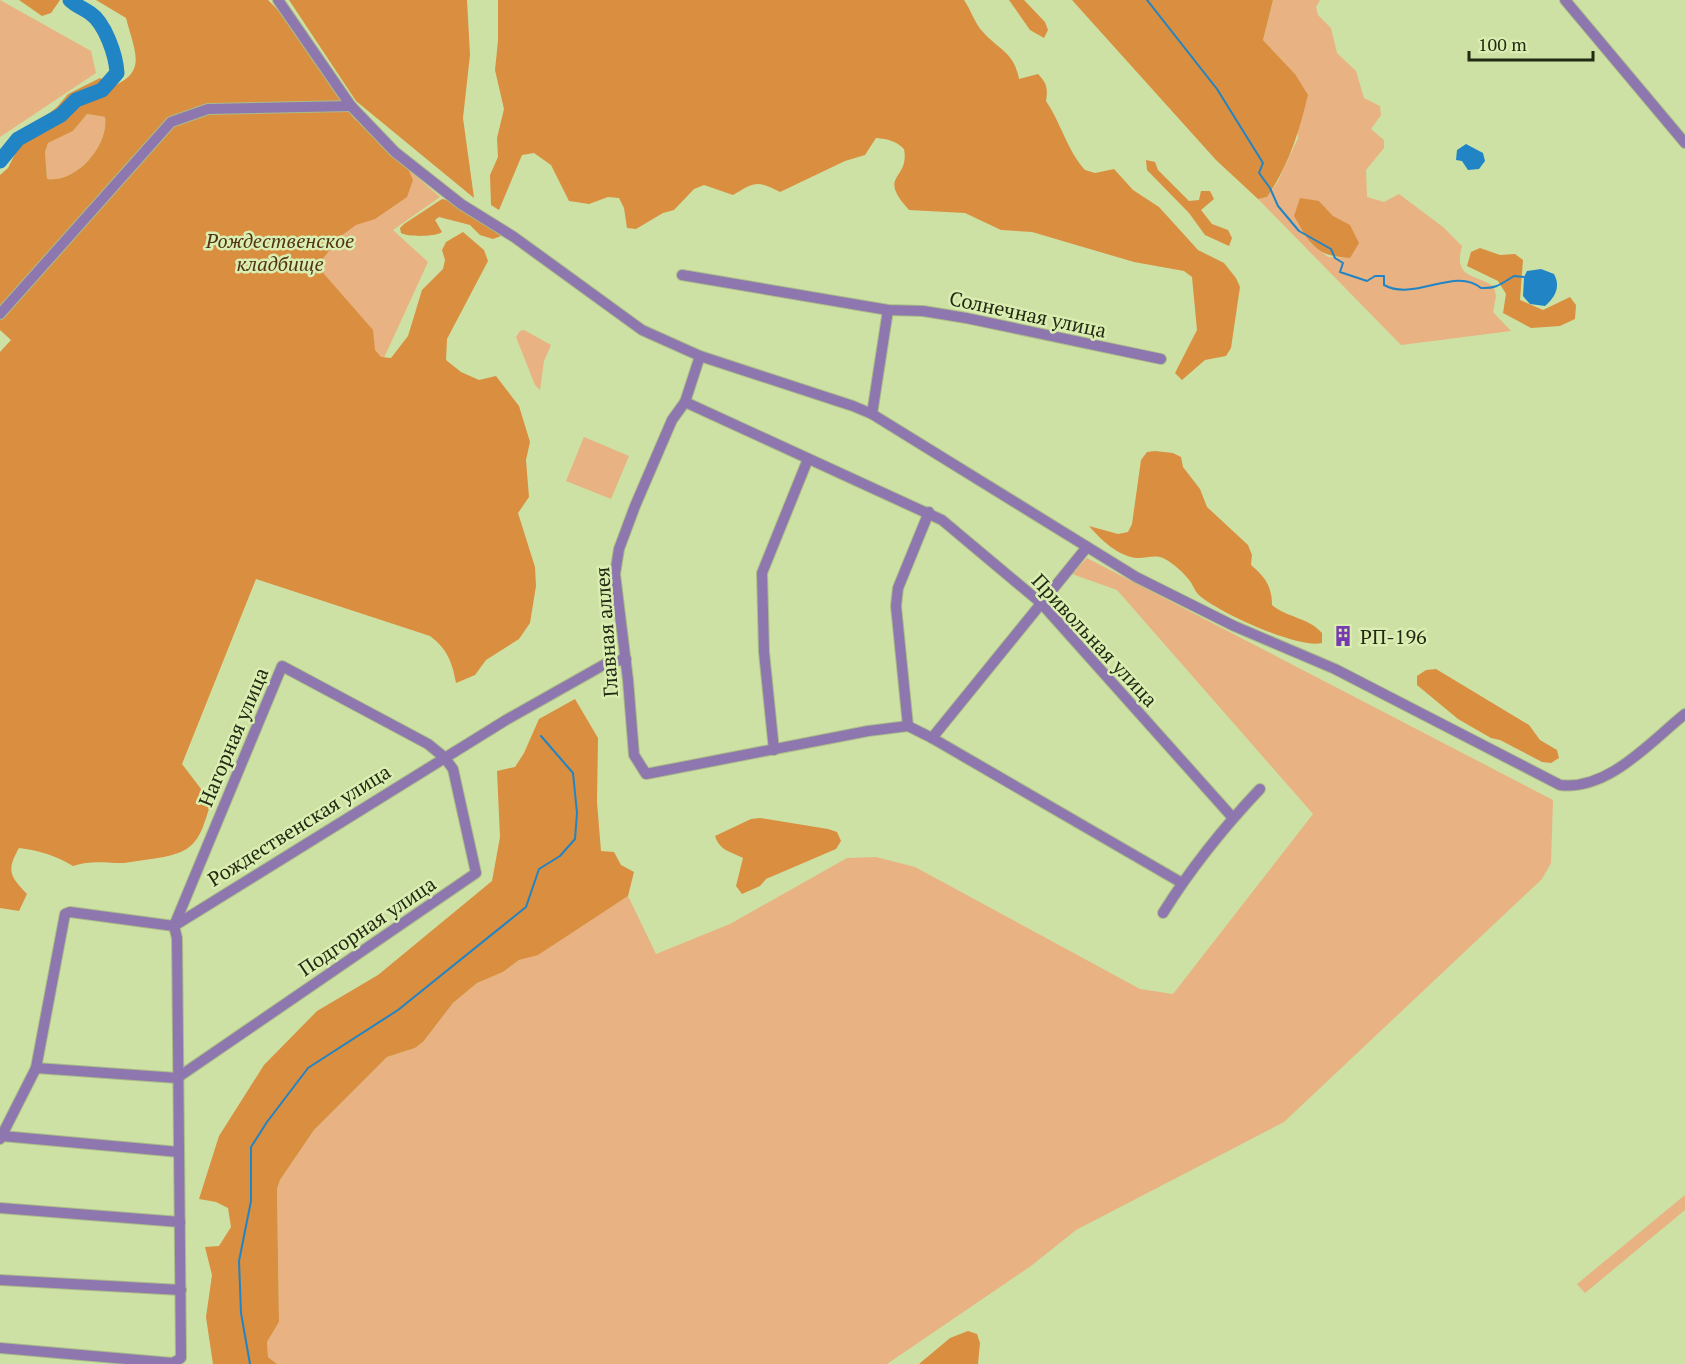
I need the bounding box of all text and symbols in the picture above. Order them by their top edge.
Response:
scale bar [1469,24,1594,62]
text: 100 m [1478,32,1527,56]
park label: Рождественское кладбище [205,227,354,277]
street label: Солнечная улица [947,284,1109,344]
street label: Главная аллея [588,566,624,698]
street label: Привольная улица [1026,568,1164,712]
place label: РП-196 [1360,623,1427,650]
building icon: РП-196 [1331,624,1355,648]
street label: Нагорная улица [192,663,274,811]
street label: Рождественская улица [202,758,396,892]
street label: Подгорная улица [293,870,441,982]

